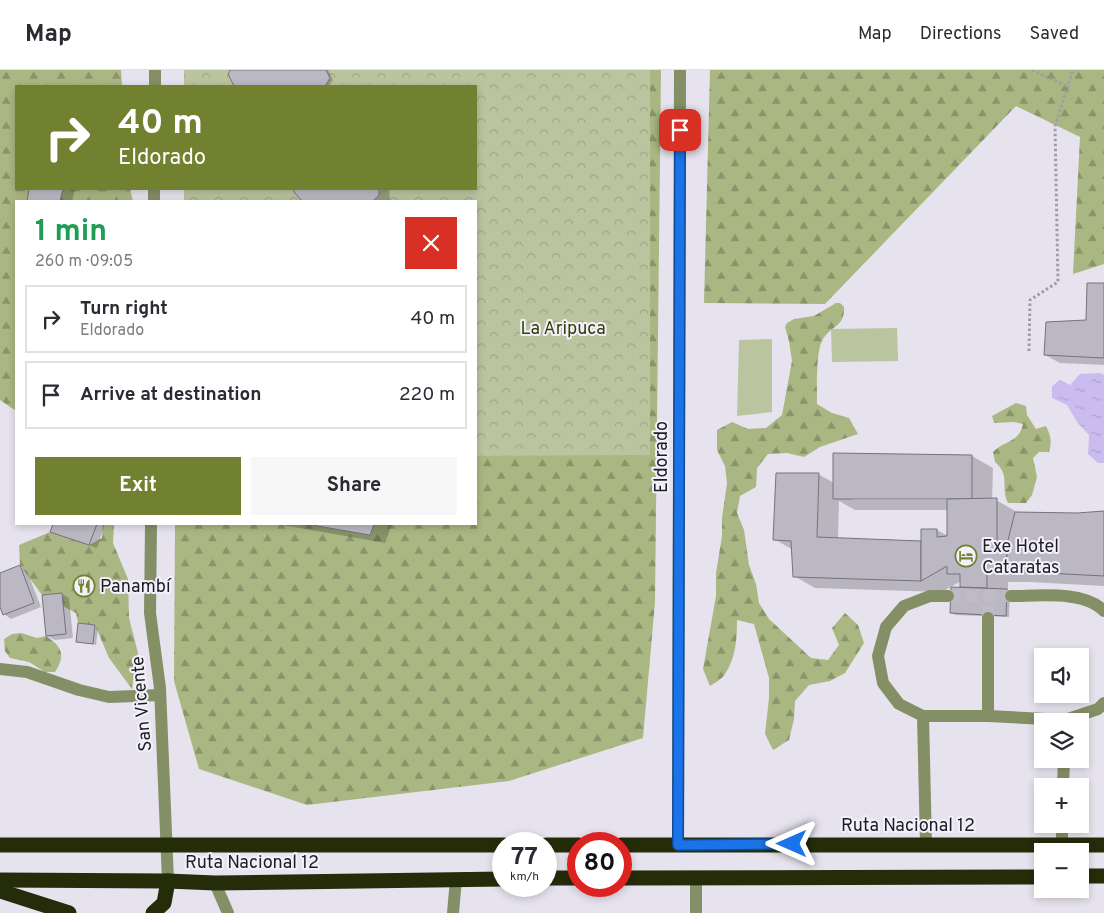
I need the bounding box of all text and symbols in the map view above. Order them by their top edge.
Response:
text: Map [25,20,72,50]
text: Map [858,23,892,46]
text: Directions [920,23,1002,46]
text: Saved [1030,23,1079,46]
text: 40 m [118,102,203,146]
icon: right [35,105,100,170]
pin [659,109,701,151]
icon: arrive [666,116,694,144]
text: Eldorado [118,145,206,172]
text: 1 min [35,214,107,251]
button: close [405,217,457,269]
text: 260 m · 09:05 [35,252,133,272]
text: Turn right [80,297,168,321]
icon: right [37,305,65,333]
text: 40 m [410,307,455,331]
park label: La Aripuca [520,318,606,341]
text: Eldorado [80,321,144,341]
icon: arrive [37,381,65,409]
text: Arrive at destination [80,383,261,407]
text: 220 m [399,383,455,407]
street label: Eldorado [651,421,674,493]
button: Exit [35,457,241,515]
button: Share [251,457,457,515]
place label: Exe Hotel Cataratas [982,536,1060,580]
hotel icon: Exe Hotel Cataratas [954,544,978,568]
restaurant icon: Panambí [72,574,96,598]
place label: Panambí [100,576,172,599]
map controls [1034,648,1089,898]
button: sound [1034,648,1089,703]
street label: San Vicente [127,655,158,753]
button: layers [1034,713,1089,768]
button: + [1034,778,1089,833]
street label: Ruta Nacional 12 [841,815,975,838]
position arrow [765,817,817,869]
speed limit sign: 80 [567,832,632,897]
text: 77 [511,842,538,874]
button: − [1034,843,1089,898]
street label: Ruta Nacional 12 [185,852,319,875]
text: km/h [510,869,539,885]

